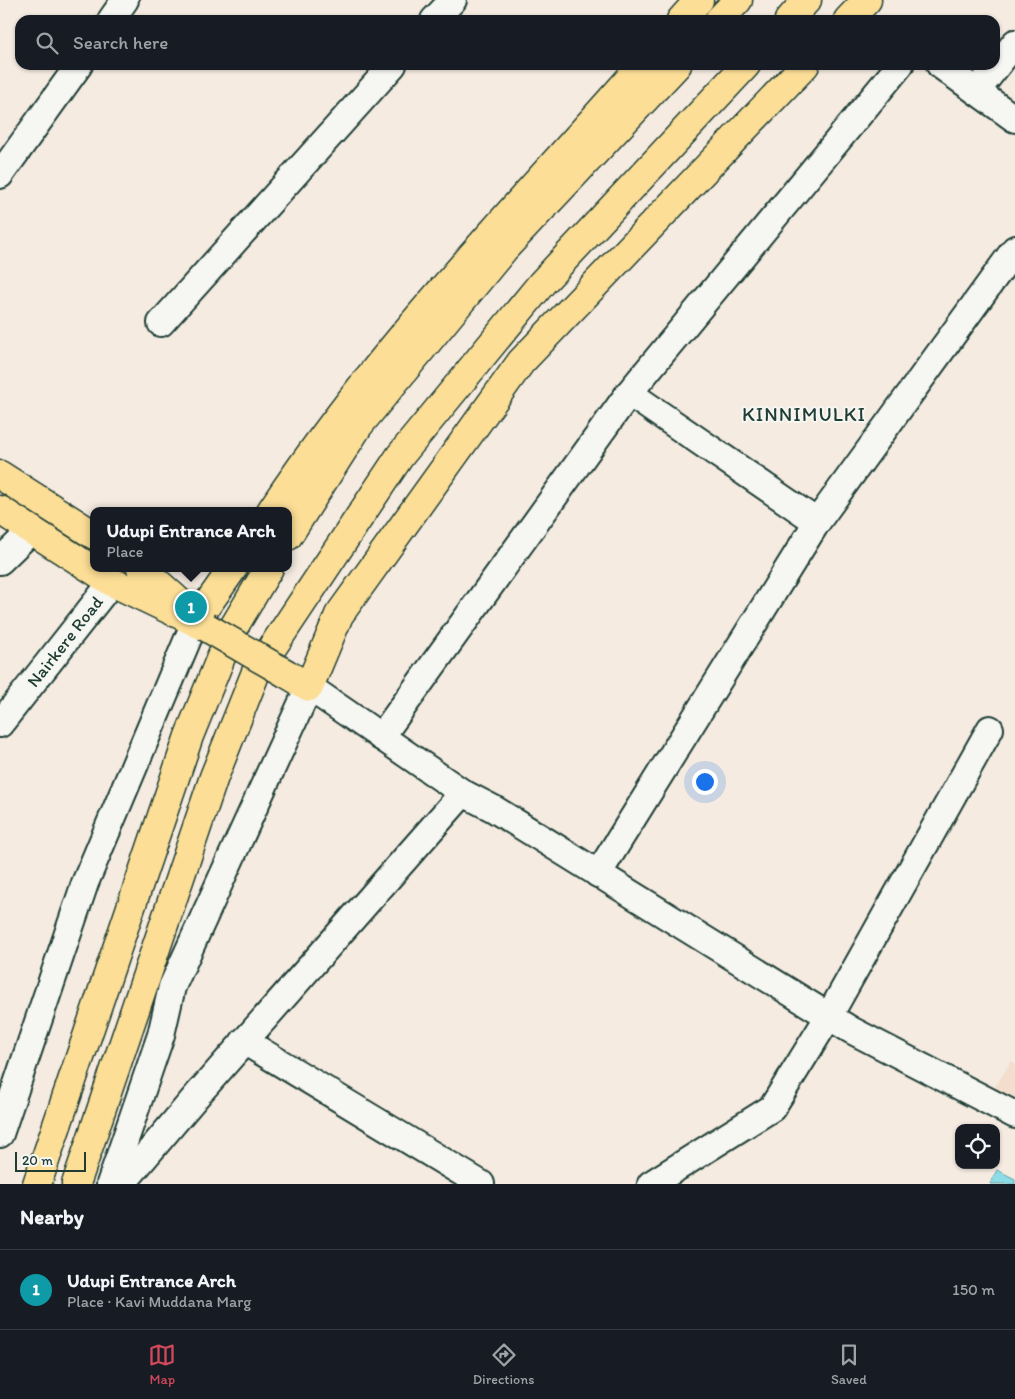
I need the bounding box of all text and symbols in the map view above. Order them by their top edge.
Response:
search box [15,15,1000,70]
icon: search [33,29,61,57]
text: Search here [73,31,168,54]
district label: KINNIMULKI [742,402,866,426]
popup [90,507,292,572]
text: Udupi Entrance Arch [107,519,276,542]
text: Place [107,542,143,561]
pin: 1 [175,588,207,626]
street label: Nairkere Road [22,591,108,692]
your location [692,769,718,795]
map controls [955,1124,1000,1169]
button: locate [955,1124,1000,1169]
scale bar [15,1149,86,1172]
text: 20 m [22,1152,53,1169]
text: Nearby [20,1204,84,1229]
text: Udupi Entrance Arch [67,1269,236,1292]
text: 1 [32,1280,40,1299]
text: 150 m [952,1280,995,1299]
text: Place · Kavi Muddana Marg [67,1292,252,1311]
tab: Map [148,1341,176,1388]
tab: Directions [473,1341,534,1388]
tab: Saved [831,1341,867,1388]

